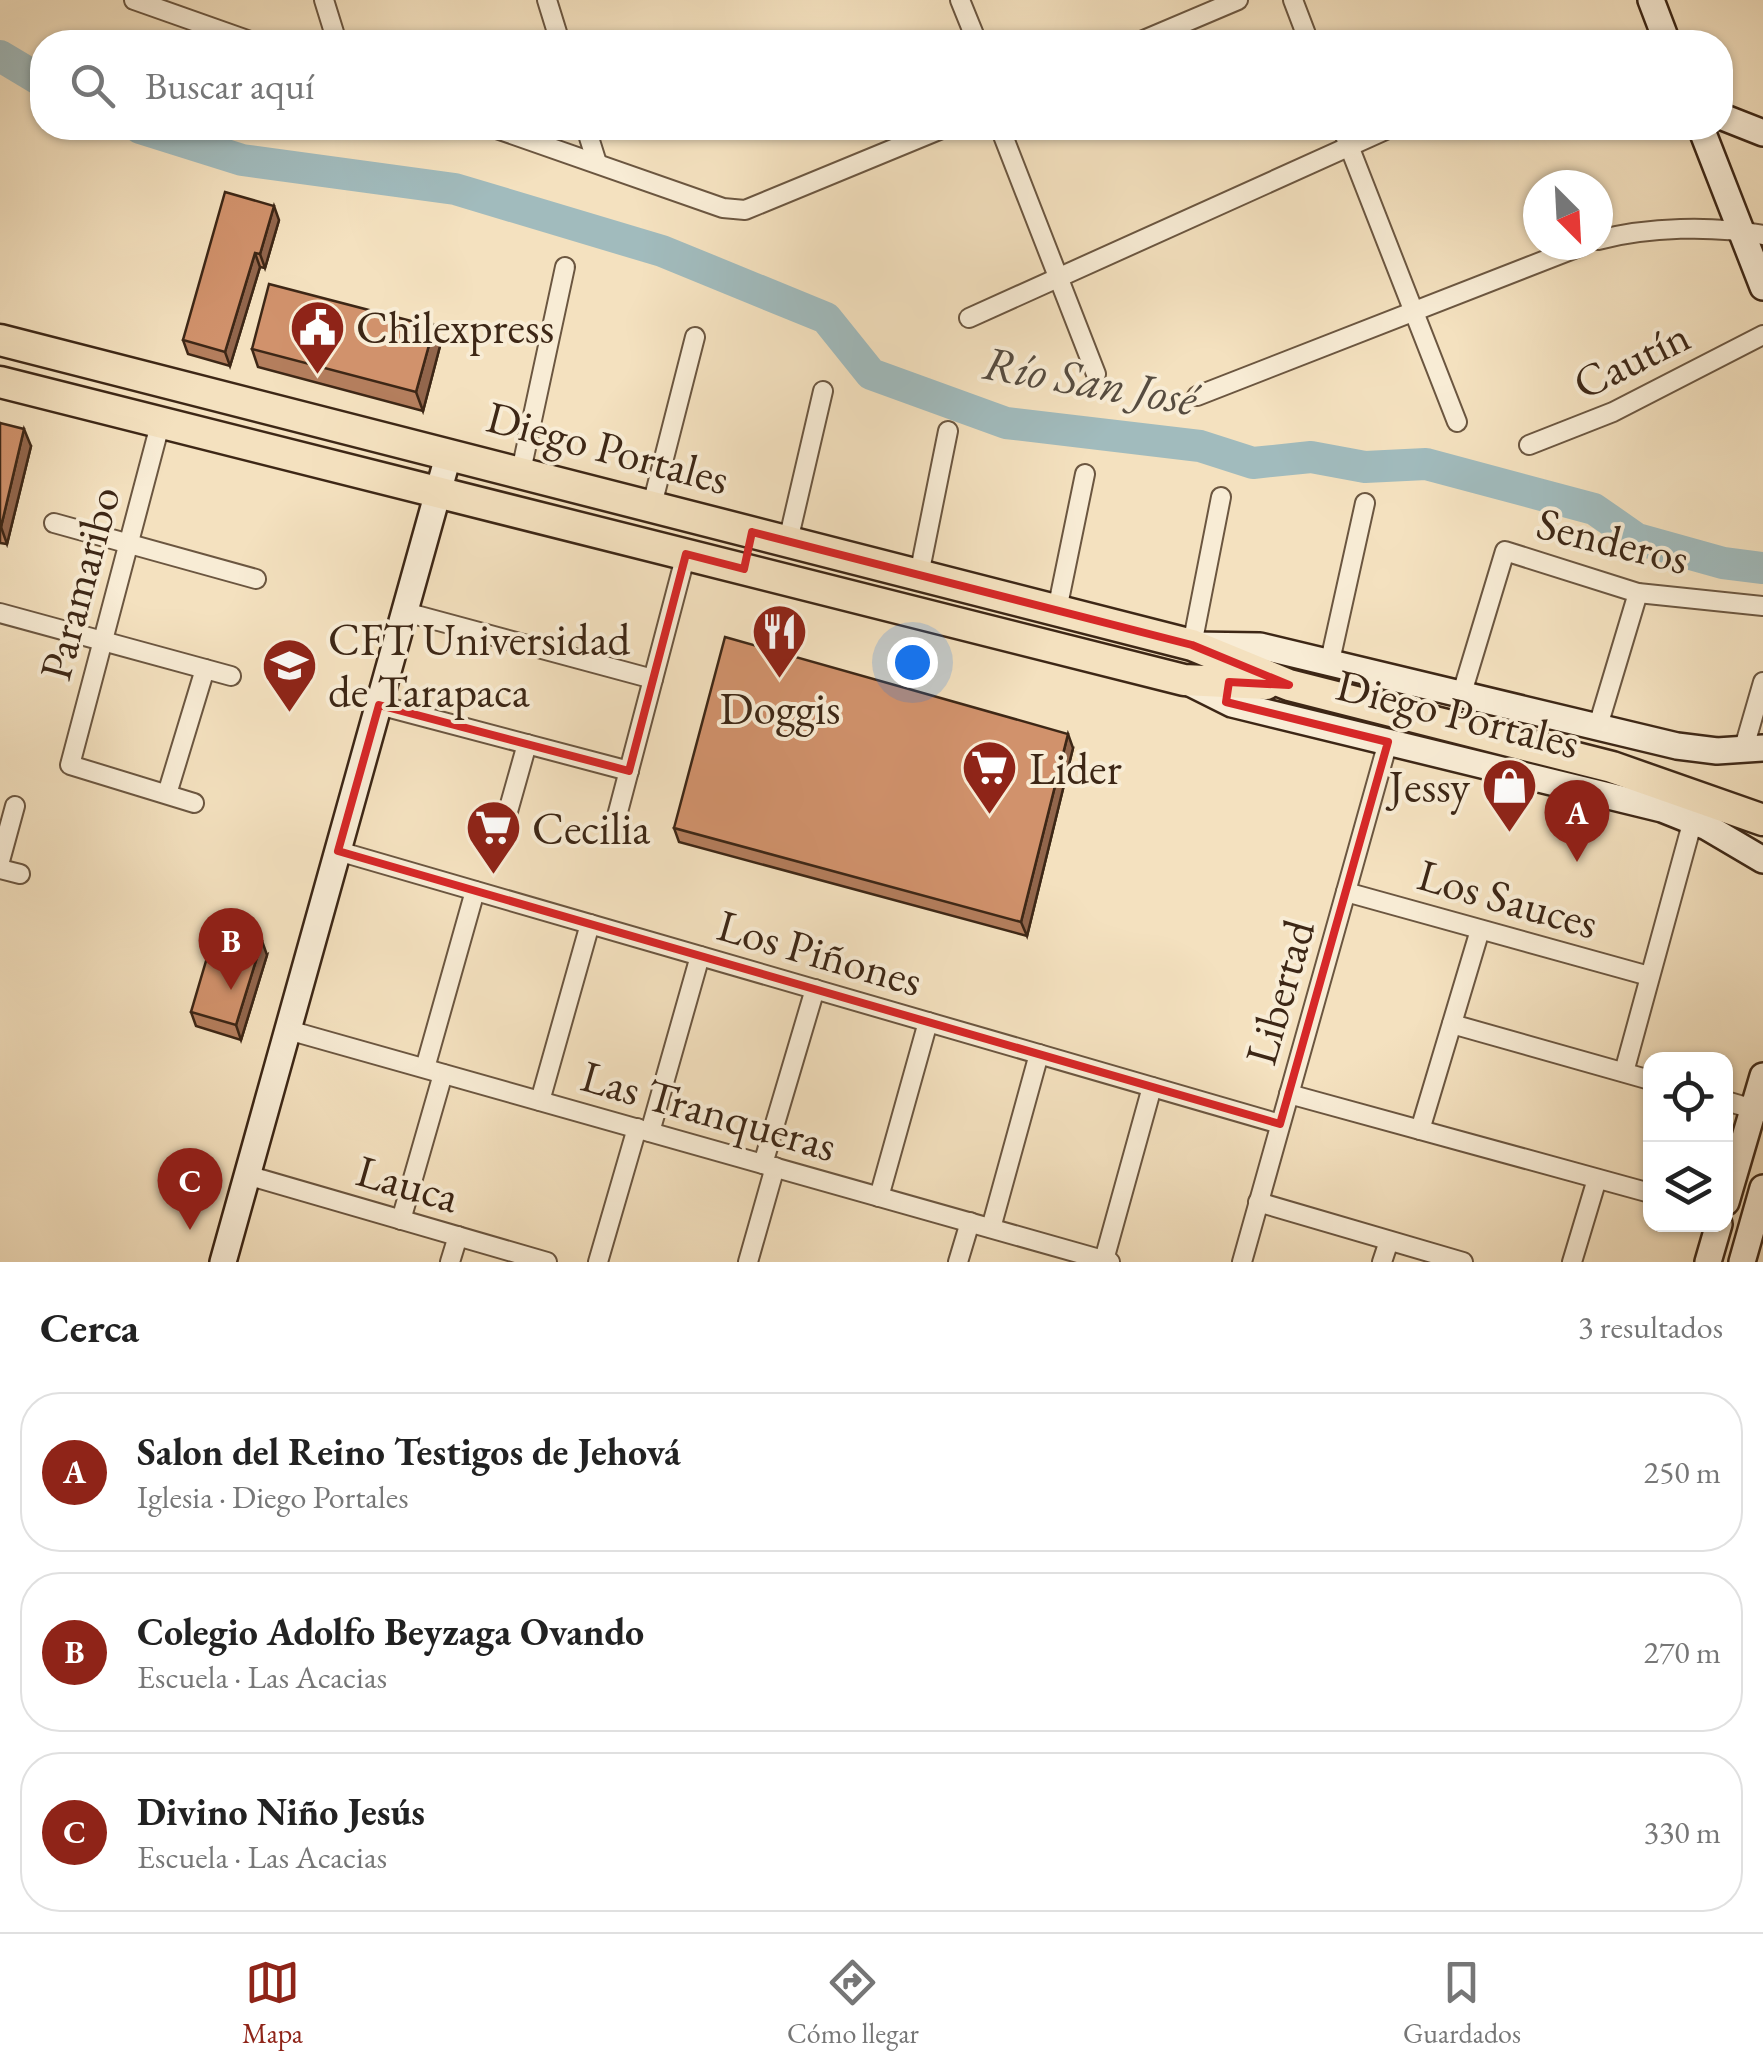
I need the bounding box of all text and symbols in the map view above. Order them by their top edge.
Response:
search box [30,30,1733,140]
icon: search [65,58,120,113]
text: Buscar aquí [145,61,314,110]
north arrow [1523,170,1613,260]
public building icon: Chilexpress [287,297,347,376]
place label: Chilexpress [356,298,554,356]
street label: Cautín [1563,306,1699,412]
water label: Río San José [978,331,1205,430]
street label: Diego Portales [481,387,735,507]
street label: Paramaribo [25,480,133,686]
street label: Senderos [1531,493,1695,587]
restaurant icon: Doggis [750,601,810,680]
place label: CFT Universidad de Tarapaca [328,610,631,720]
school or university icon: CFT Universidad de Tarapaca [259,635,319,714]
your location [887,637,938,688]
street label: Diego Portales [1331,655,1585,771]
place label: Doggis [720,679,840,737]
supermarket icon: Lider [960,738,1020,817]
place label: Lider [1029,739,1122,797]
shop icon: Jessy [1479,756,1539,835]
place label: Jessy [1385,757,1470,815]
pin: A [1544,780,1610,862]
supermarket icon: Cecilia [463,798,523,877]
place label: Cecilia [532,799,650,857]
street label: Los Sauces [1411,845,1605,951]
street label: Los Piñones [711,895,929,1009]
pin: B [198,908,264,990]
street label: Libertad [1231,913,1327,1071]
street label: Las Tranqueras [575,1046,843,1174]
map controls [1643,1052,1733,1232]
button: locate [1643,1052,1733,1142]
street label: Lauca [350,1141,466,1225]
button: layers [1643,1142,1733,1232]
pin: C [158,1148,222,1230]
text: Cerca [40,1300,139,1355]
text: 3 resultados [1578,1306,1723,1348]
text: Salon del Reino Testigos de Jehová [137,1427,681,1476]
text: A [63,1451,86,1493]
text: 250 m [1644,1451,1721,1493]
text: Iglesia · Diego Portales [137,1476,409,1518]
text: Colegio Adolfo Beyzaga Ovando [137,1607,644,1656]
text: B [64,1631,85,1673]
text: 270 m [1644,1631,1721,1673]
text: Escuela · Las Acacias [137,1656,387,1698]
text: Divino Niño Jesús [137,1787,425,1836]
text: C [63,1811,86,1853]
text: 330 m [1644,1811,1721,1853]
text: Escuela · Las Acacias [137,1836,387,1878]
tab: Mapa [242,1955,303,2051]
tab: Cómo llegar [787,1955,919,2051]
tab: Guardados [1403,1955,1521,2051]

